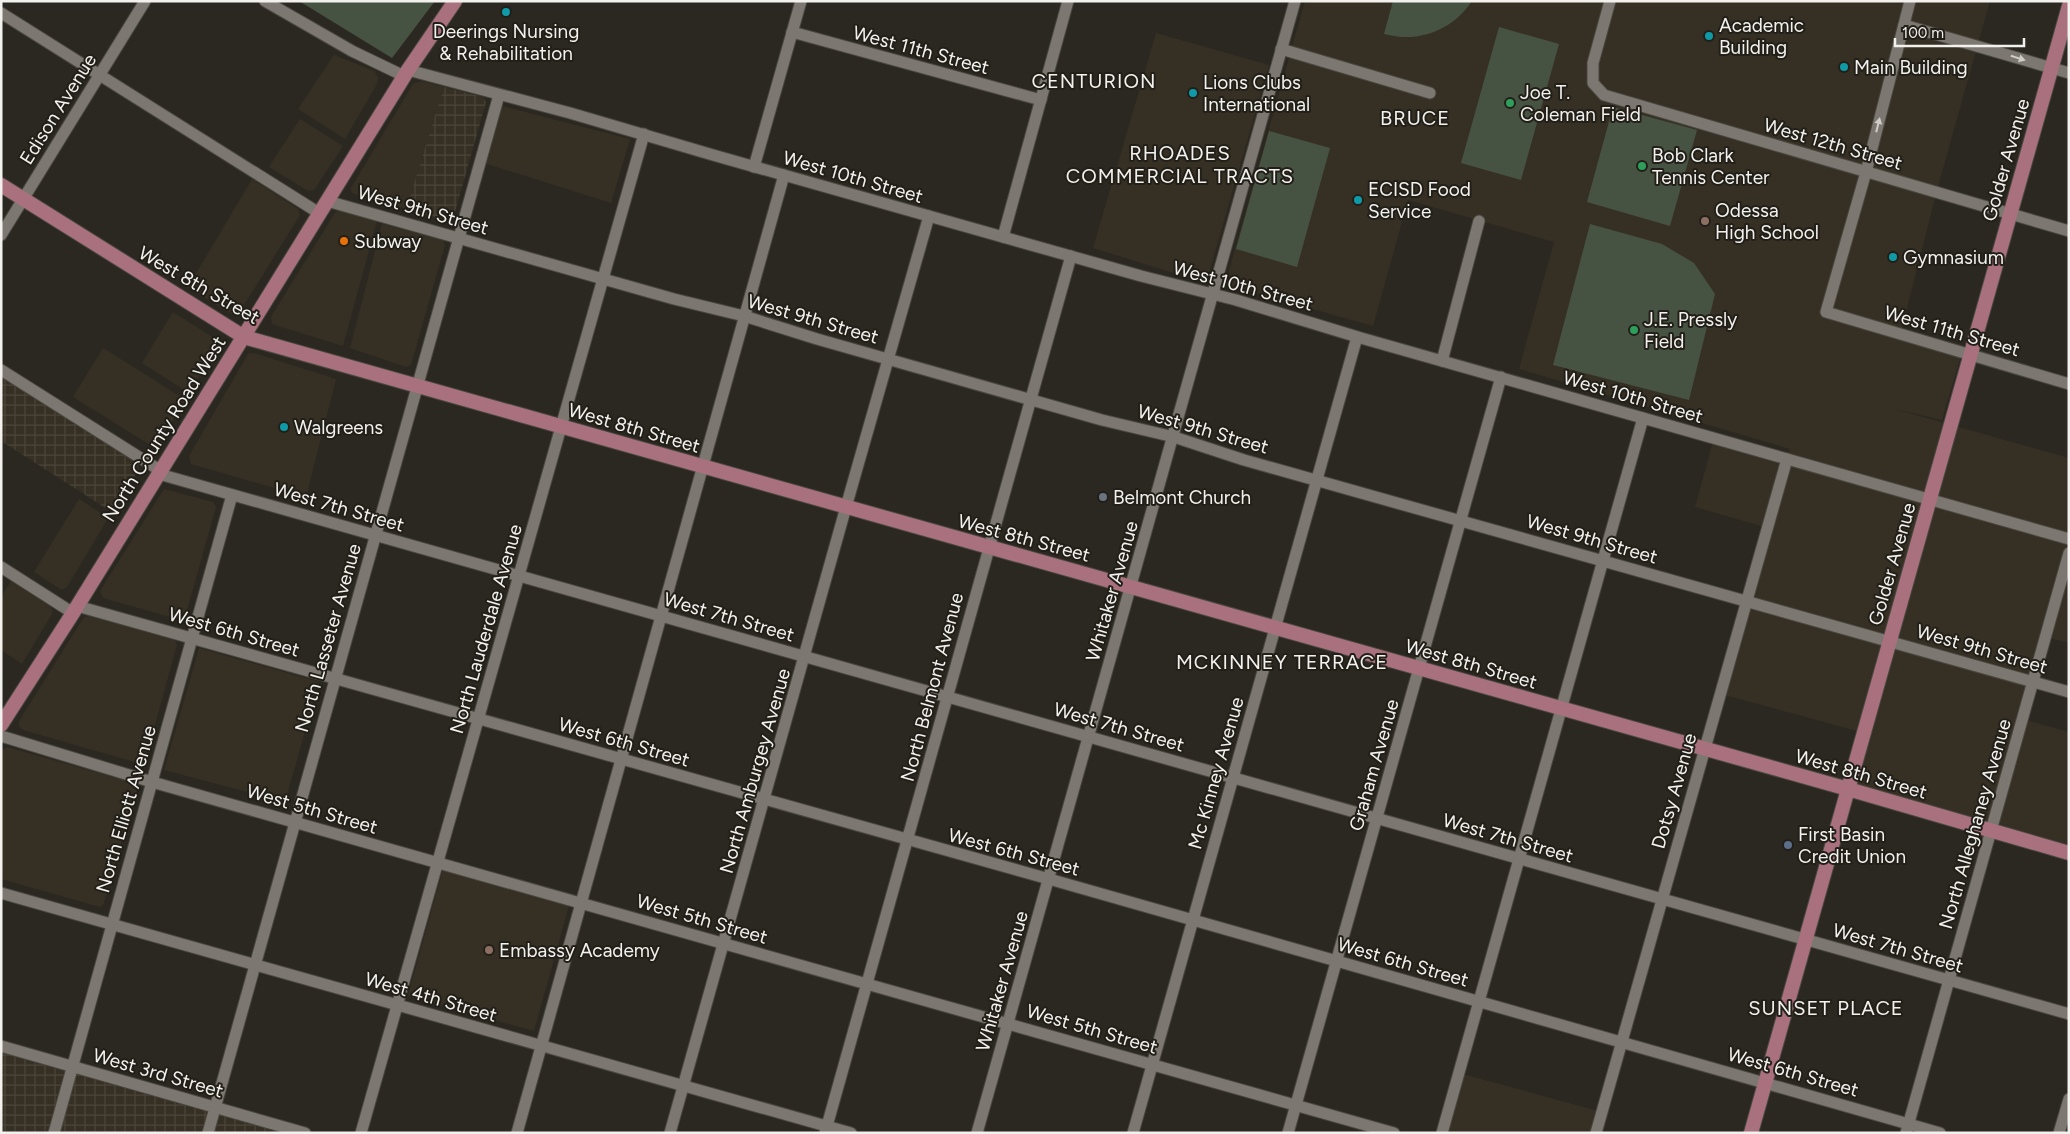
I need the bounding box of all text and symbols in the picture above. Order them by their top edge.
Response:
marker: Deerings Nursing & Rehabilitation [500,6,512,18]
place label: Academic Building [1719,14,1804,59]
scale bar [1895,15,2024,47]
place label: Deerings Nursing & Rehabilitation [433,20,579,65]
street label: West 11th Street [850,21,992,79]
text: 100 m [1902,24,1944,42]
marker: Academic Building [1703,30,1715,42]
street label: Edison Avenue [15,49,101,169]
one-way arrow [2010,55,2025,62]
place label: Main Building [1854,56,1968,79]
marker: Main Building [1838,61,1850,73]
district label: CENTURION [1032,69,1156,93]
place label: Lions Clubs International [1203,71,1310,116]
place label: Joe T. Coleman Field [1520,81,1641,126]
marker: Lions Clubs International [1187,87,1199,99]
street label: Golder Avenue [1978,96,2034,224]
marker: Joe T. Coleman Field [1504,97,1516,109]
district label: BRUCE [1380,106,1450,130]
street label: West 12th Street [1761,113,1905,175]
one-way arrow [1874,117,1882,132]
district label: RHOADES COMMERCIAL TRACTS [1066,141,1294,188]
place label: Bob Clark Tennis Center [1652,144,1770,189]
street label: West 10th Street [780,146,926,208]
marker: Bob Clark Tennis Center [1636,160,1648,172]
place label: ECISD Food Service [1368,178,1471,223]
street label: West 9th Street [355,180,491,240]
marker: ECISD Food Service [1352,194,1364,206]
place label: Odessa High School [1715,199,1819,244]
marker: Odessa High School [1699,215,1711,227]
place label: Subway [354,230,421,253]
marker: Subway [338,235,350,247]
street label: West 8th Street [134,241,264,329]
place label: Gymnasium [1903,246,2004,269]
marker: Gymnasium [1887,251,1899,263]
street label: West 10th Street [1170,256,1316,316]
street label: West 9th Street [745,289,881,349]
street label: West 11th Street [1882,301,2022,361]
place label: J.E. Pressly Field [1644,308,1737,353]
marker: J.E. Pressly Field [1628,324,1640,336]
street label: North County Road West [97,332,231,526]
street label: West 10th Street [1560,366,1706,428]
street label: West 8th Street [566,398,702,458]
street label: West 9th Street [1135,399,1271,459]
place label: Walgreens [294,416,383,439]
marker: Walgreens [278,421,290,433]
street label: West 7th Street [271,477,407,537]
place label: Belmont Church [1113,486,1251,509]
marker: Belmont Church [1097,491,1109,503]
street label: Golder Avenue [1864,500,1920,628]
street label: West 8th Street [955,509,1093,567]
street label: West 9th Street [1524,509,1660,569]
street label: Whitaker Avenue [1081,518,1143,664]
street label: North Lauderdale Avenue [445,522,527,736]
street label: North Lasseter Avenue [290,541,366,735]
street label: West 7th Street [661,587,797,647]
street label: North Belmont Avenue [896,590,968,784]
street label: West 6th Street [166,602,302,662]
street label: West 9th Street [1914,619,2050,679]
street label: West 8th Street [1403,634,1539,694]
district label: MCKINNEY TERRACE [1176,650,1388,674]
street label: North Amburgey Avenue [715,666,795,876]
street label: Mc Kinney Avenue [1183,694,1249,852]
street label: Graham Avenue [1344,696,1404,834]
street label: West 7th Street [1051,697,1187,757]
street label: West 6th Street [556,712,692,772]
street label: North Alleghaney Avenue [1934,716,2016,932]
street label: North Elliott Avenue [91,723,161,895]
street label: Dotsy Avenue [1647,731,1701,851]
street label: West 8th Street [1793,744,1929,804]
street label: West 5th Street [244,779,380,839]
street label: West 7th Street [1440,808,1576,868]
street label: West 6th Street [946,823,1082,881]
place label: First Basin Credit Union [1798,823,1906,868]
marker: First Basin Credit Union [1782,839,1794,851]
street label: West 5th Street [634,889,770,949]
street label: Whitaker Avenue [971,908,1033,1054]
street label: West 7th Street [1830,918,1966,978]
street label: West 6th Street [1335,932,1471,992]
place label: Embassy Academy [499,939,660,962]
marker: Embassy Academy [483,944,495,956]
street label: West 4th Street [362,967,500,1027]
district label: SUNSET PLACE [1748,996,1904,1020]
street label: West 5th Street [1024,999,1160,1059]
street label: West 6th Street [1725,1042,1861,1102]
street label: West 3rd Street [90,1043,226,1103]

